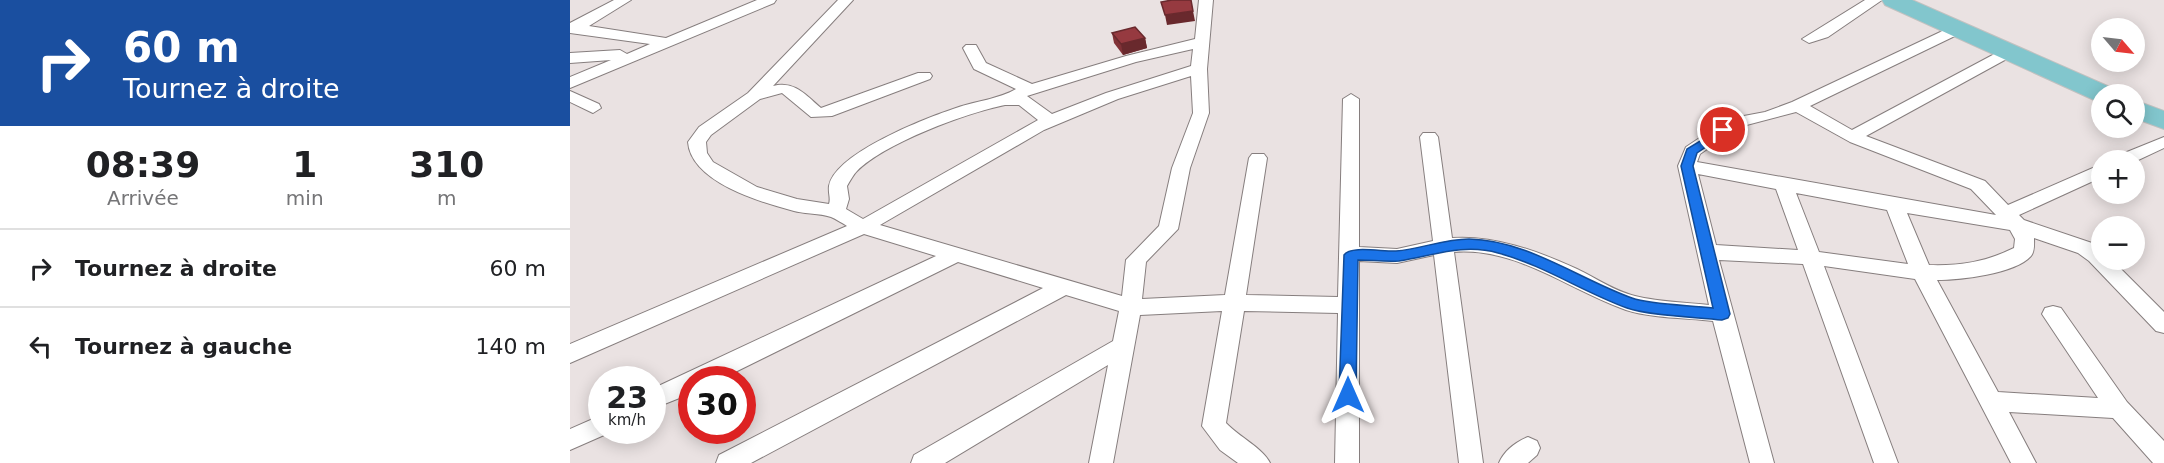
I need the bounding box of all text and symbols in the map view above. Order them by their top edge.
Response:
north arrow [2091,18,2145,72]
map controls [2091,18,2145,270]
text: 60 m [123,23,240,72]
icon: right [24,24,102,102]
text: Tournez à droite [123,73,340,104]
button: search [2091,84,2145,138]
pin [1697,104,1748,155]
icon: arrive [1706,113,1739,146]
text: 08:39 [86,144,200,185]
text: 1 [292,144,317,185]
text: 310 [409,144,484,185]
button: + [2091,150,2145,204]
text: Arrivée [107,186,179,210]
text: min [286,186,324,210]
text: m [437,186,457,210]
button: − [2091,216,2145,270]
icon: right [24,252,57,285]
text: Tournez à droite [75,256,277,281]
text: 60 m [490,256,546,281]
icon: left [24,330,57,363]
text: Tournez à gauche [75,334,292,359]
text: 140 m [476,334,546,359]
position arrow [1316,363,1380,427]
speed limit sign: 30 [678,366,756,444]
text: 23 [606,380,648,415]
text: km/h [608,411,646,429]

